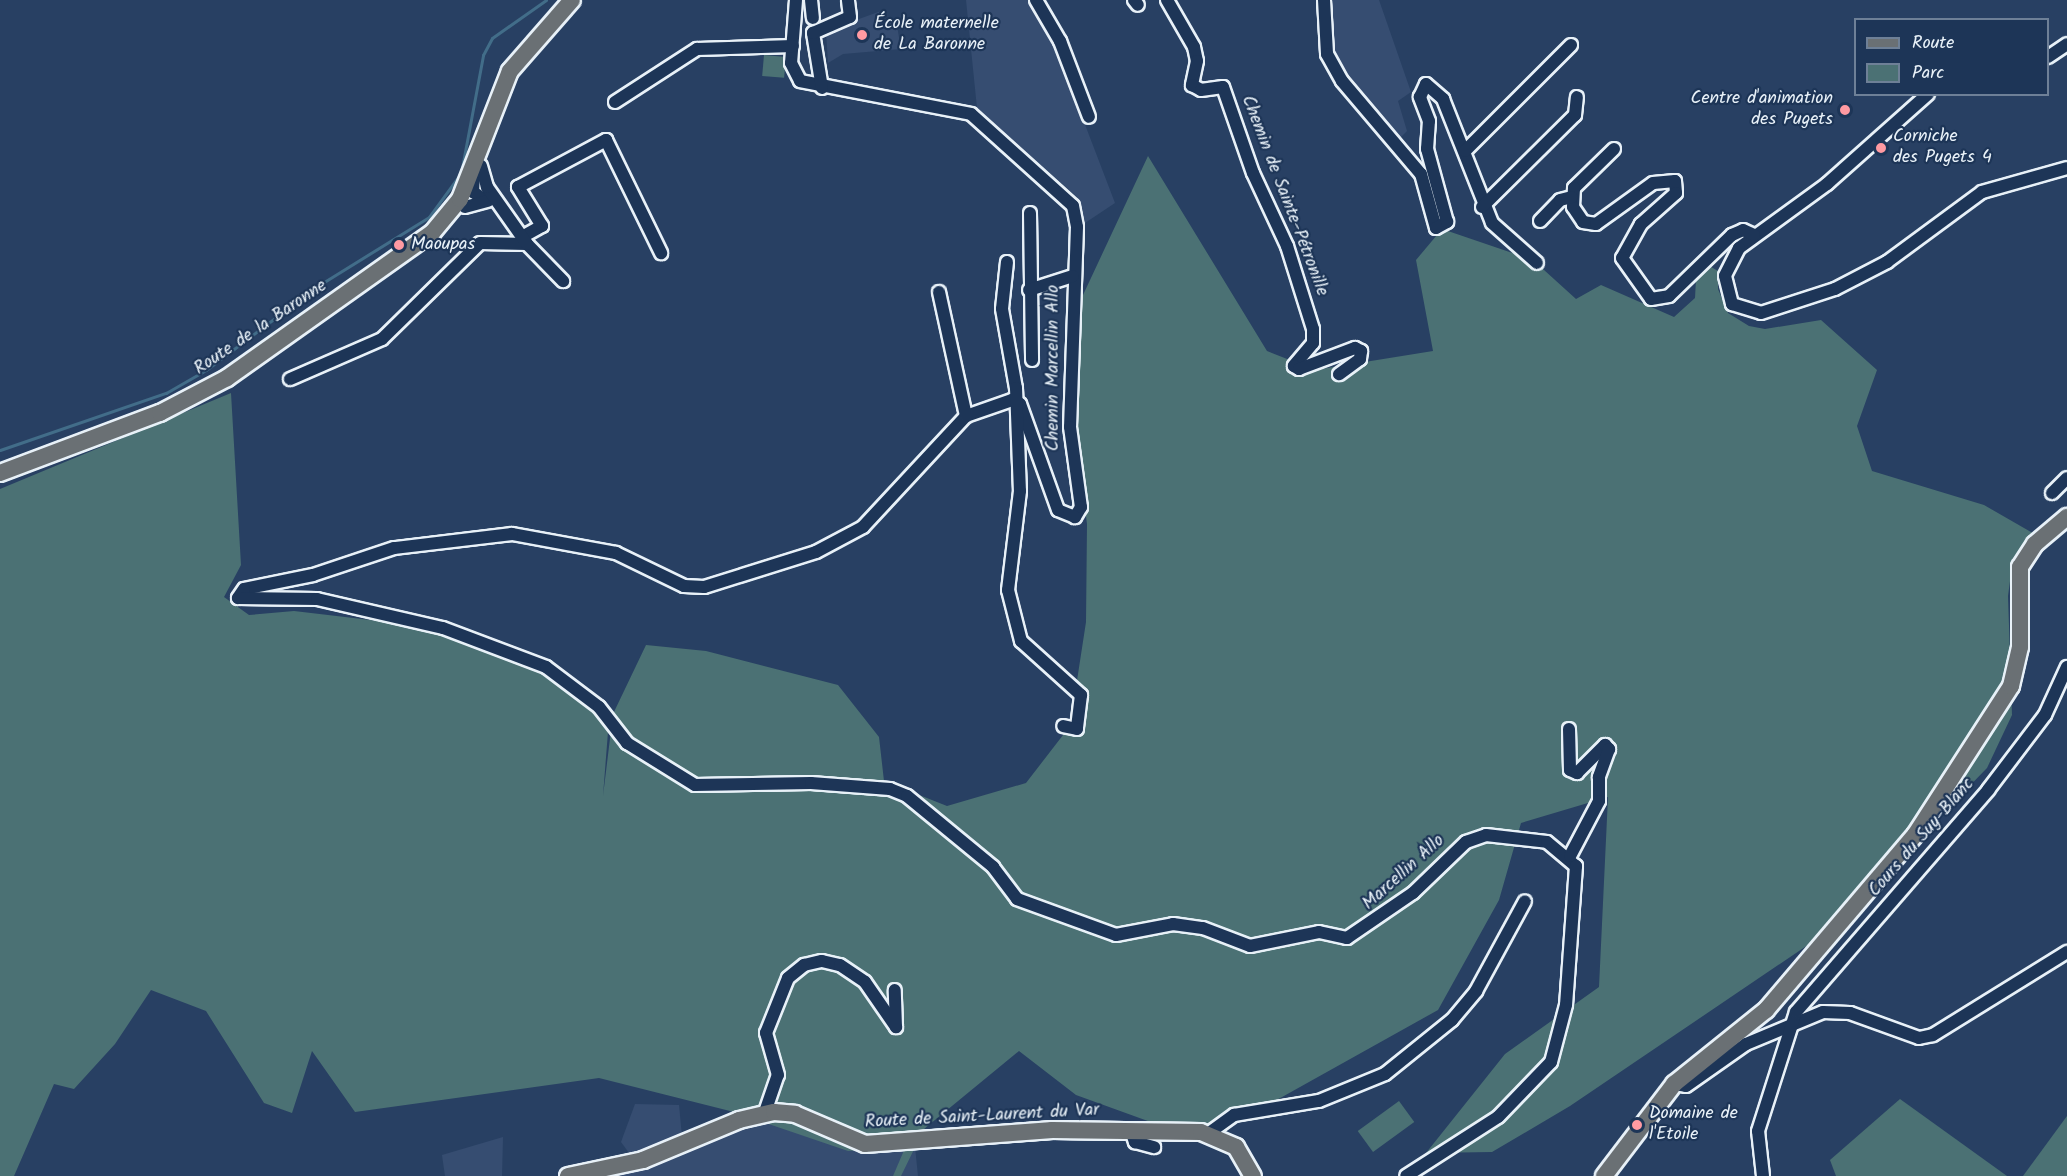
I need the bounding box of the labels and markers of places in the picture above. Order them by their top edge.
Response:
place label: École maternelle de La Baronne [874,14,999,57]
marker: École maternelle de La Baronne [855,28,869,42]
place label: Centre d'animation des Pugets [1691,89,1833,132]
marker: Centre d'animation des Pugets [1838,103,1852,117]
place label: Corniche des Pugets 4 [1893,127,1992,170]
marker: Corniche des Pugets 4 [1874,141,1888,155]
place label: Maoupas [411,234,475,256]
marker: Maoupas [392,238,406,252]
place label: Domaine de l'Etoile [1649,1104,1738,1146]
marker: Domaine de l'Etoile [1630,1118,1644,1132]

